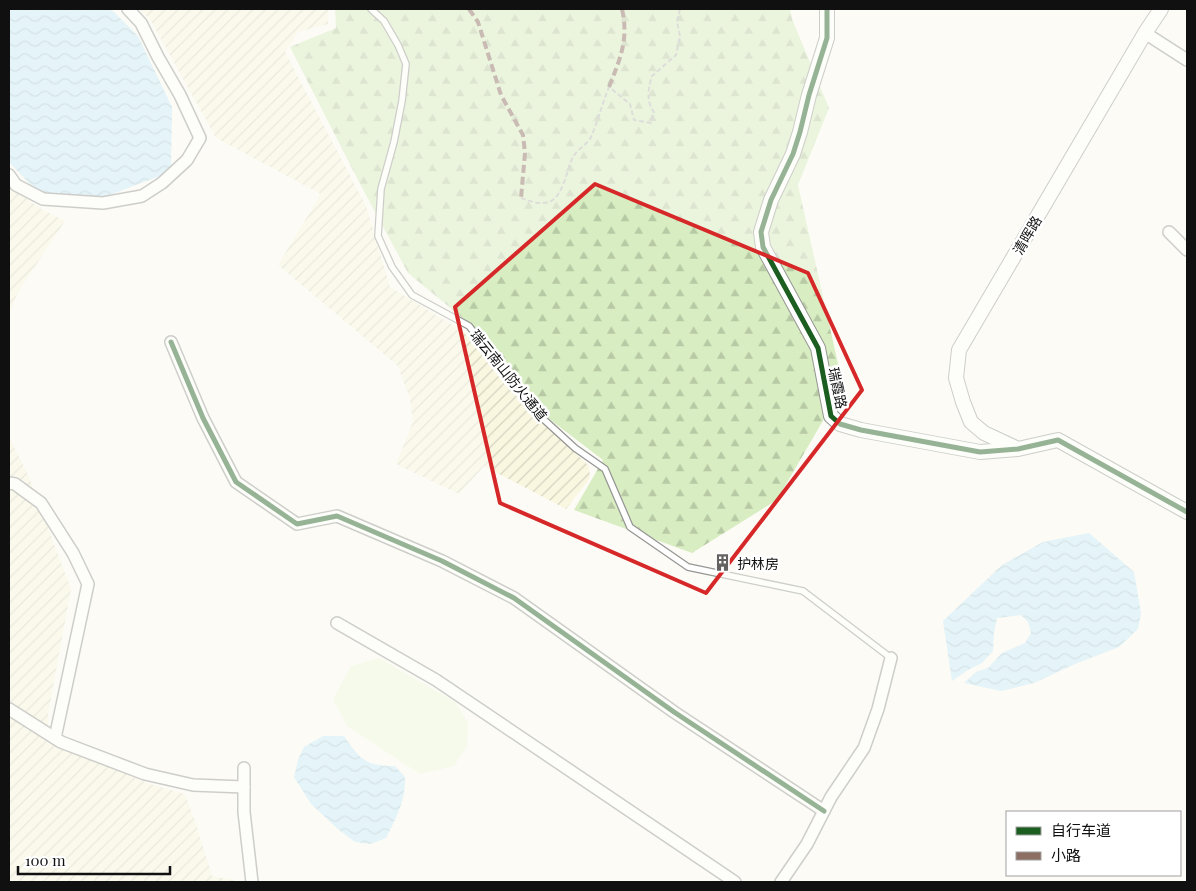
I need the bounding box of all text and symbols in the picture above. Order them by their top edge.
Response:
street label: 清晖路 [1008,212,1046,258]
street label: 瑞云南山防火通道 [466,326,552,424]
street label: 瑞霞路 [824,365,852,411]
building icon: 护林房 [713,553,733,573]
place label: 护林房 [737,554,779,573]
legend [1006,811,1181,876]
text: 自行车道 [1051,820,1111,840]
scale bar [18,844,170,876]
text: 小路 [1051,845,1081,865]
text: 100 m [25,850,66,870]

